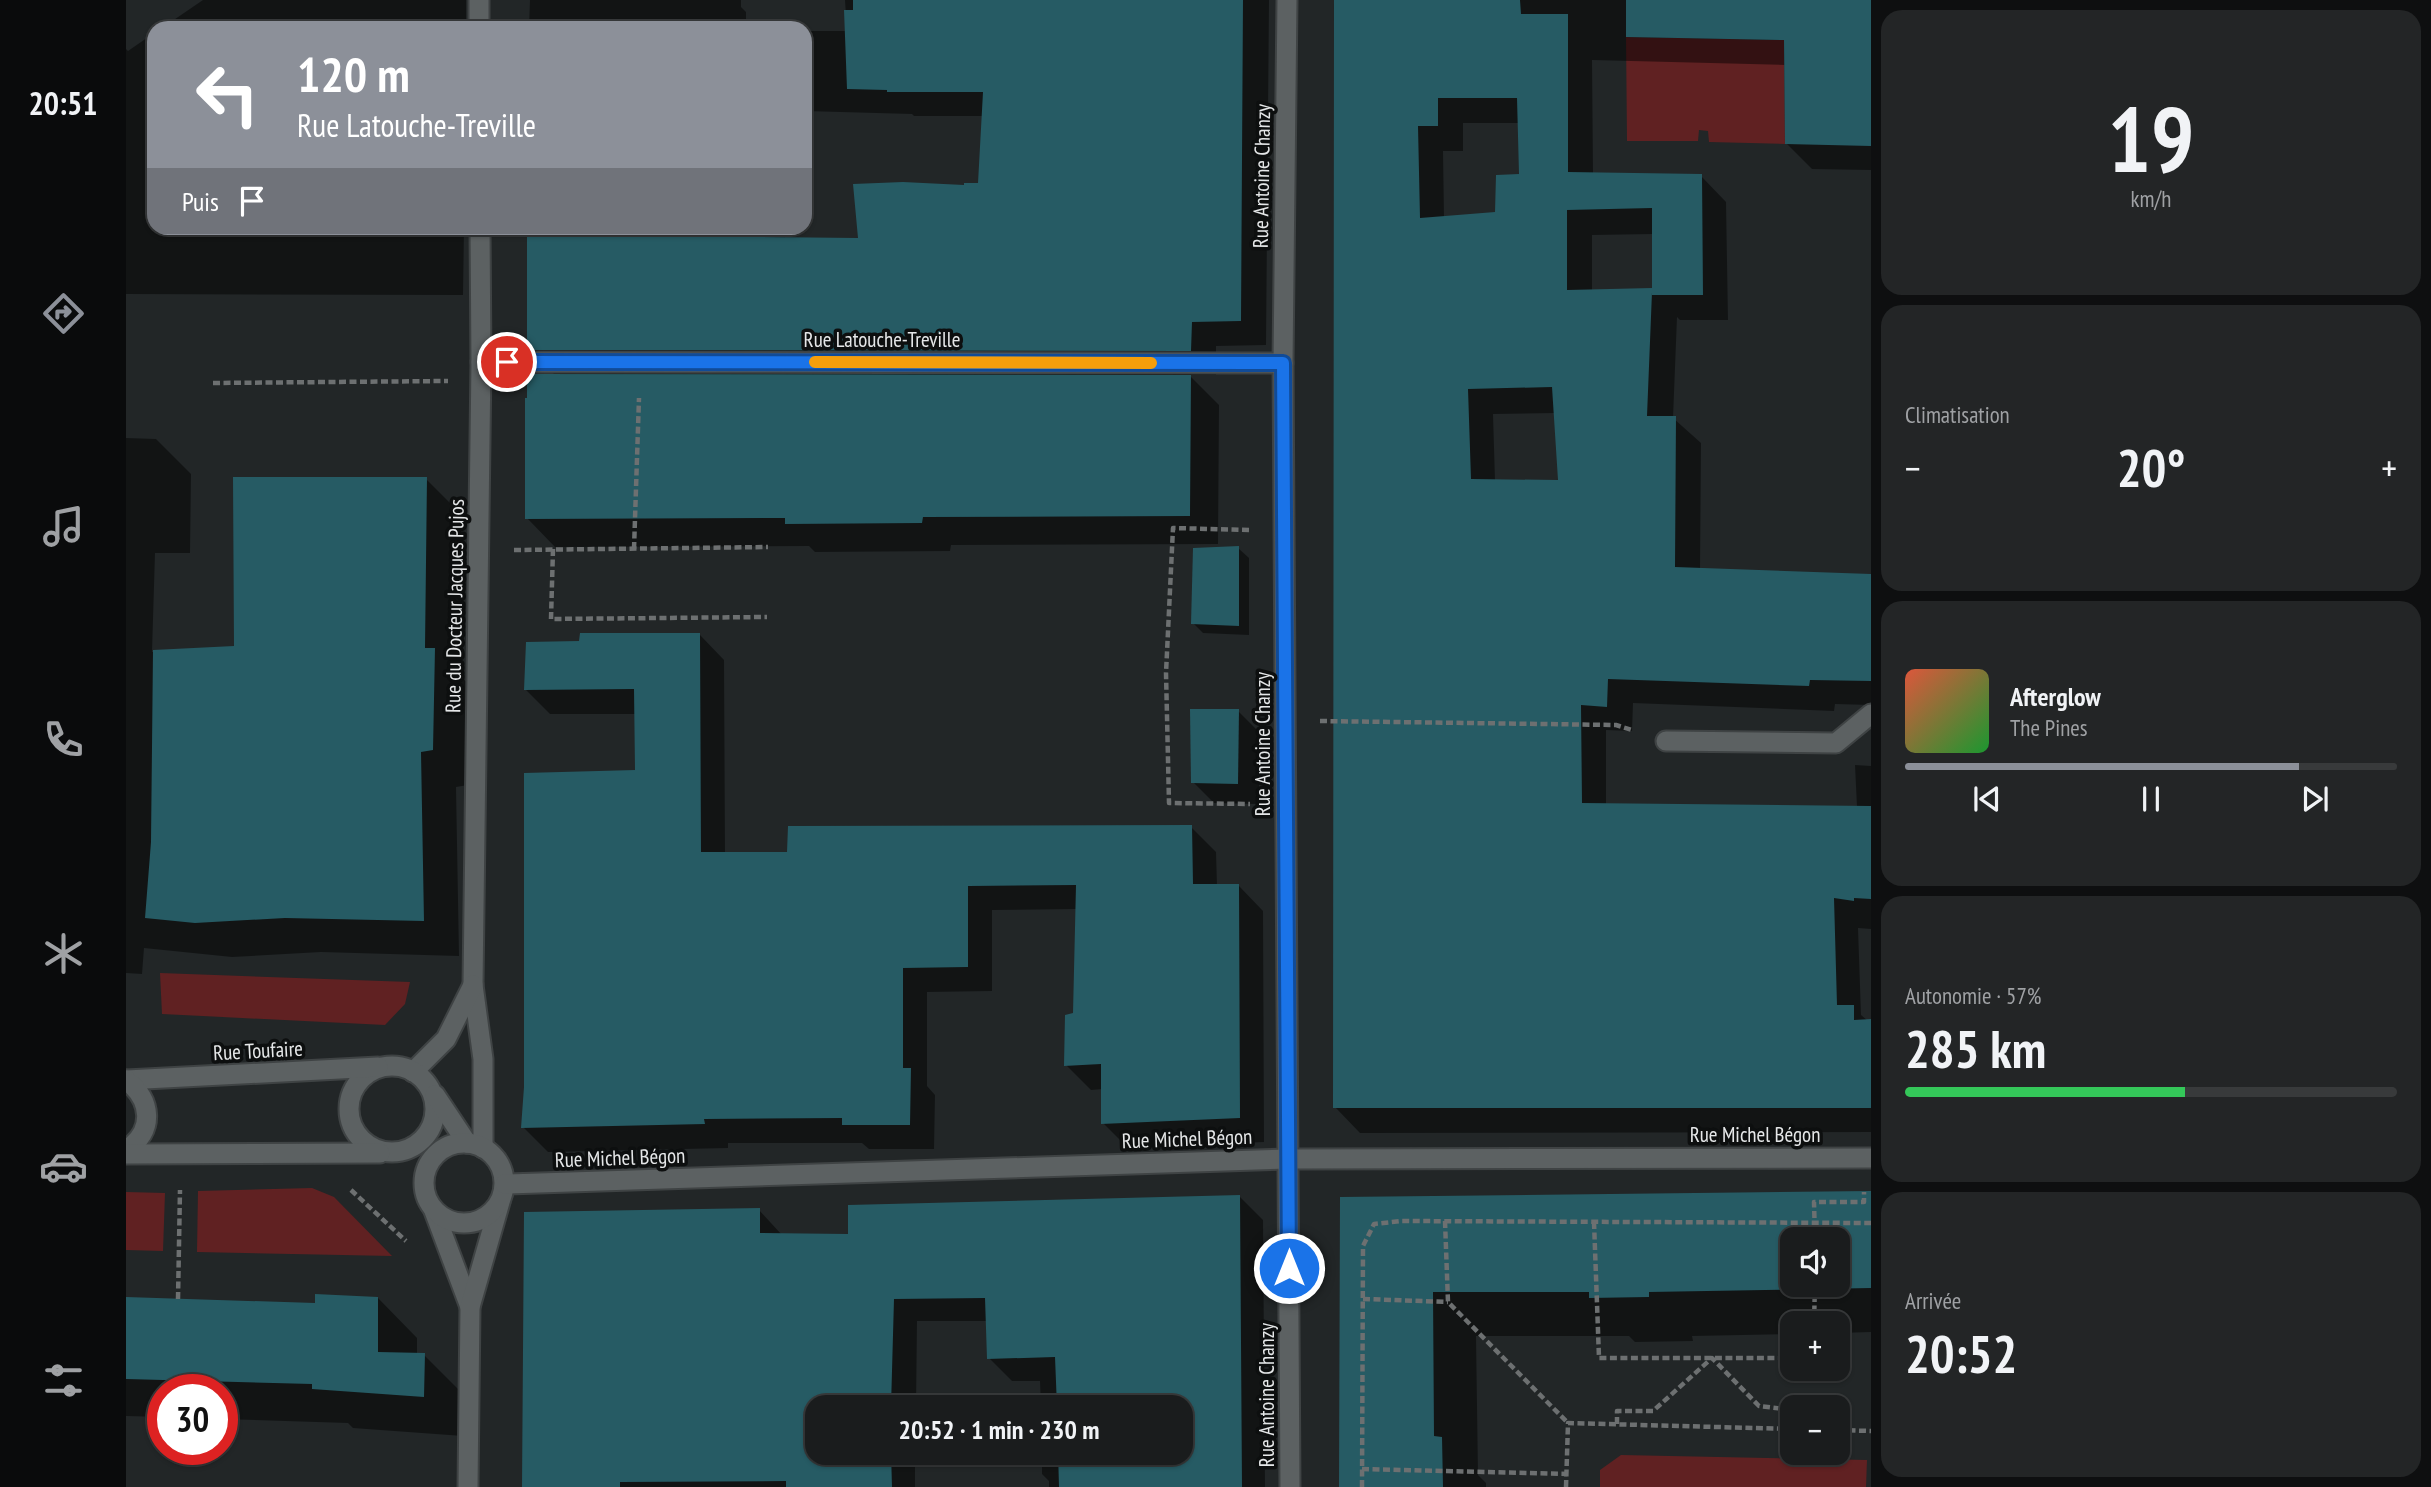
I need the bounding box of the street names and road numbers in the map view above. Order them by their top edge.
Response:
street label: Rue Antoine Chanzy [1247,104,1276,248]
street label: Rue Latouche-Treville [804,326,960,353]
street label: Rue du Docteur Jacques Pujos [439,499,470,713]
street label: Rue Antoine Chanzy [1249,672,1276,816]
street label: Rue Toufaire [212,1035,304,1066]
street label: Rue Michel Bégon [1690,1121,1820,1148]
street label: Rue Michel Bégon [1121,1123,1253,1154]
street label: Rue Michel Bégon [554,1142,686,1173]
street label: Rue Antoine Chanzy [1253,1323,1280,1467]

